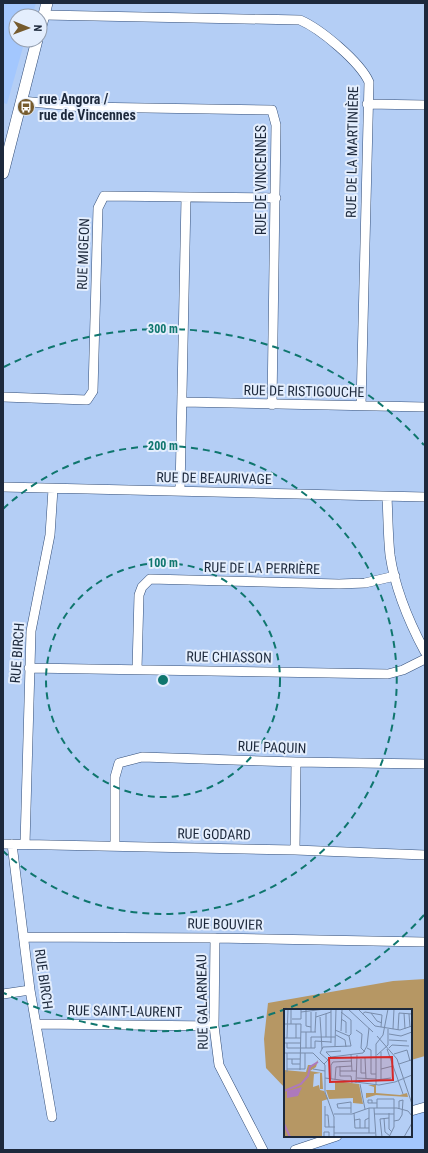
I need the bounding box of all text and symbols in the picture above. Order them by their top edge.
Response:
north arrow [8,8,48,48]
text: N [31,25,44,32]
street label: RUE DE LA MARTINIÈRE [342,86,361,218]
place label: rue Angora / rue de Vincennes [39,91,136,123]
bus stop icon: rue Angora / rue de Vincennes [16,97,36,117]
street label: RUE DE VINCENNES [253,125,269,235]
street label: RUE MIGEON [74,218,92,290]
text: 300 m [148,322,178,336]
street label: RUE DE RISTIGOUCHE [244,382,365,400]
text: 200 m [148,439,178,453]
street label: RUE DE BEAURIVAGE [156,469,272,487]
text: 100 m [148,556,178,570]
street label: RUE DE LA PERRIÈRE [204,558,320,577]
street label: RUE BIRCH [7,622,27,684]
street label: RUE CHIASSON [186,648,272,666]
centre of rings [156,673,170,687]
street label: RUE PAQUIN [237,738,307,756]
street label: RUE GODARD [177,825,251,843]
street label: RUE BOUVIER [187,915,263,933]
street label: RUE BIRCH [32,948,56,1010]
street label: RUE GALARNEAU [193,954,211,1050]
street label: RUE SAINT-LAURENT [68,1002,182,1020]
inset map [284,1009,412,1137]

